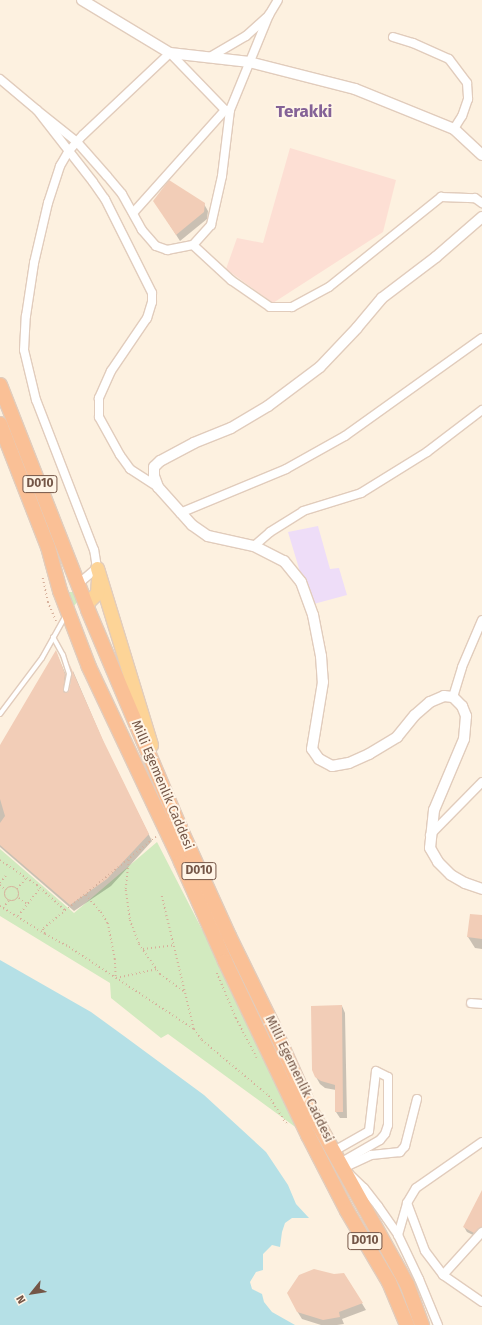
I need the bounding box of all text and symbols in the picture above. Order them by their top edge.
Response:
district label: Terakki [276,102,332,122]
road number: D010 [22,474,58,494]
street label: Milli Egemenlik Caddesi [128,718,196,852]
road number: D010 [181,861,217,881]
street label: Milli Egemenlik Caddesi [262,1013,336,1145]
road number: D010 [347,1231,383,1251]
north arrow [12,1273,52,1313]
text: N [14,1293,29,1306]

